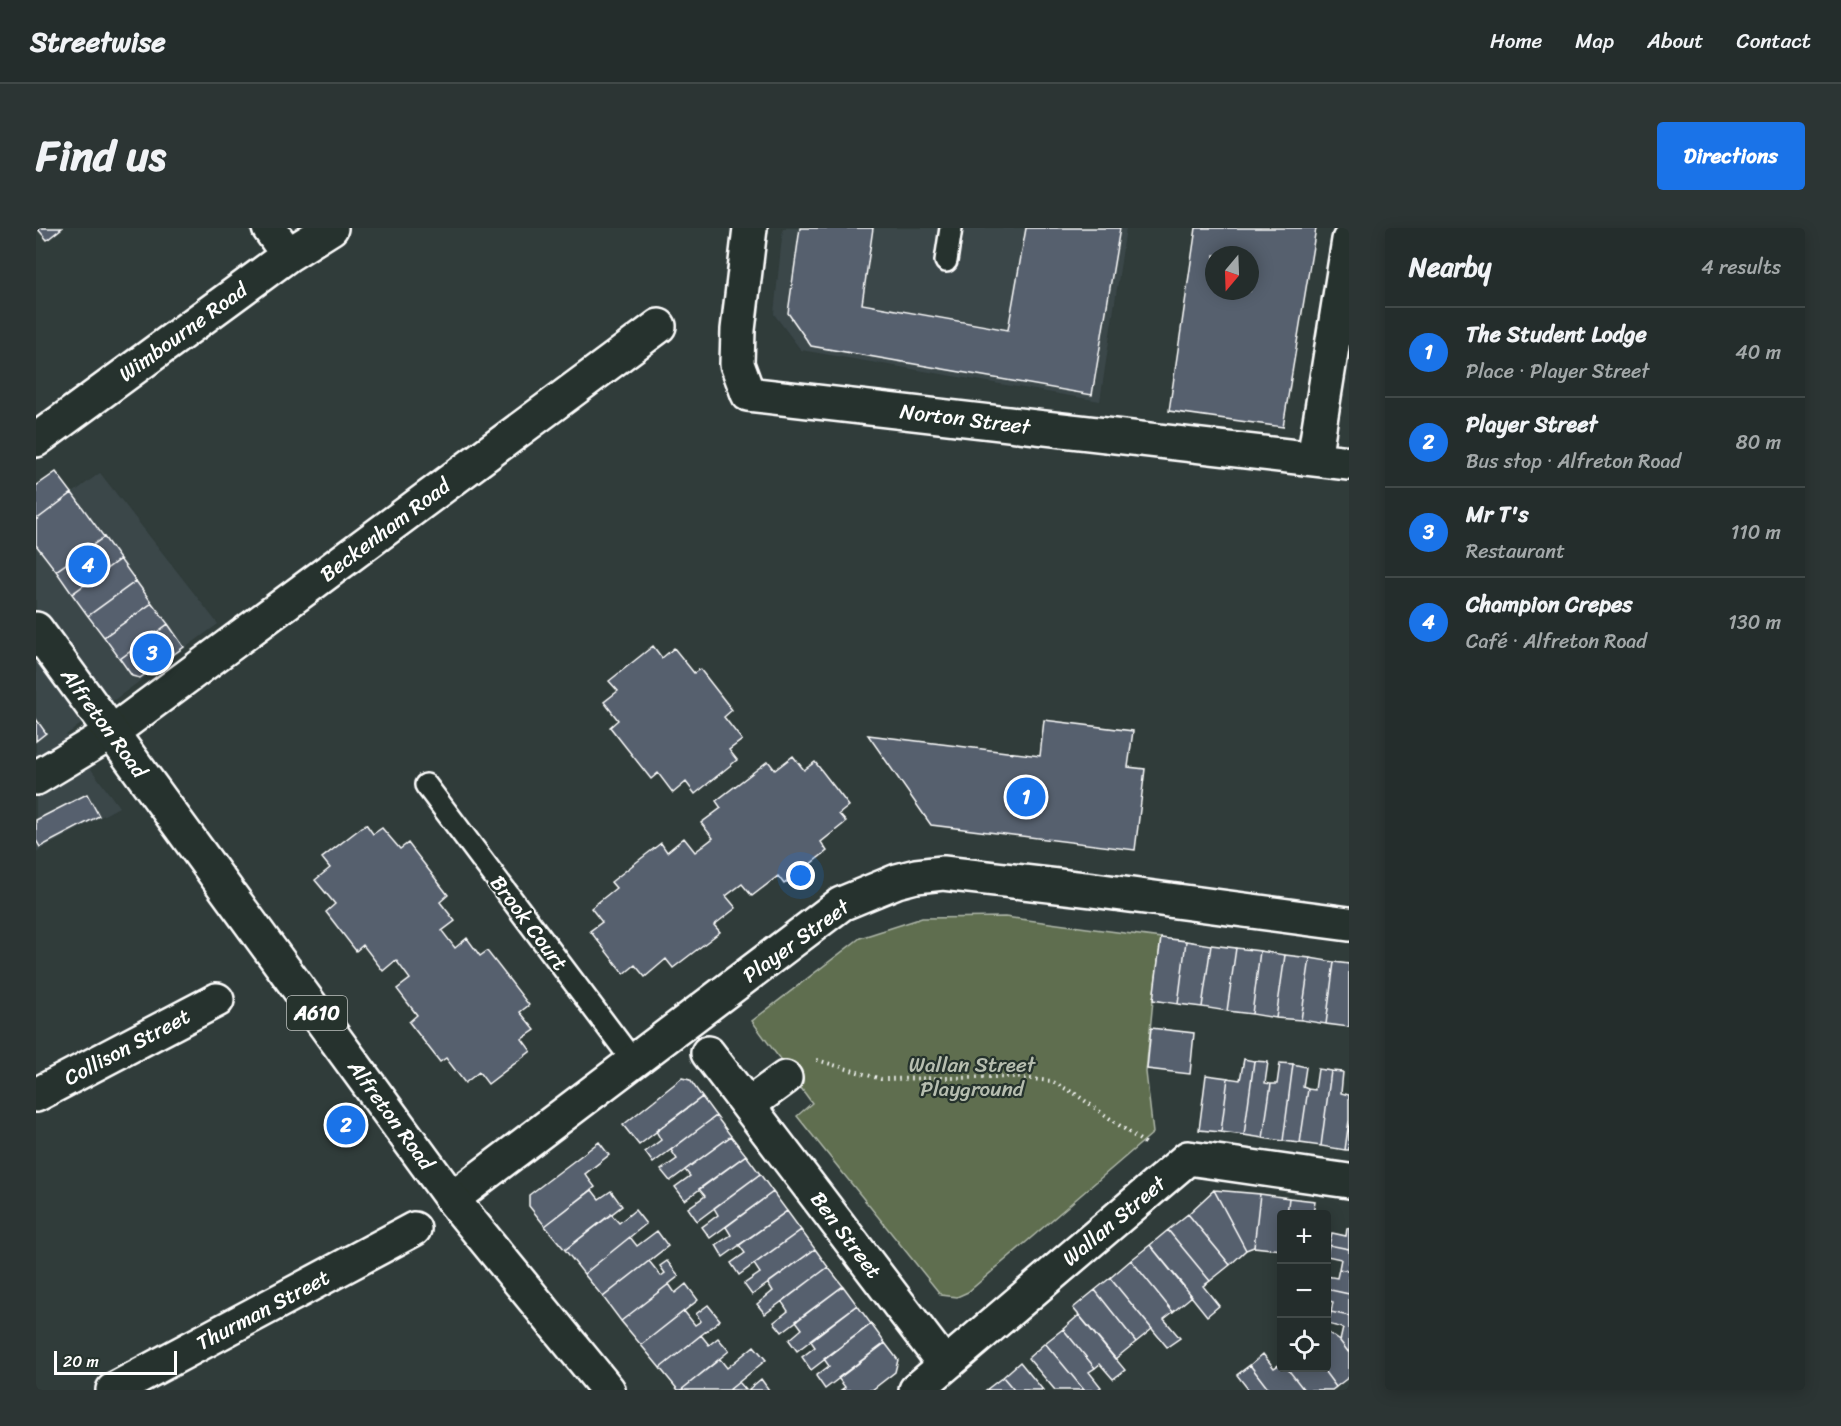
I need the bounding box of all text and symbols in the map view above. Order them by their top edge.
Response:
text: Streetwise [30,17,166,66]
text: Home [1490,22,1542,60]
text: Map [1575,22,1614,60]
text: About [1647,22,1704,60]
text: Contact [1737,22,1811,60]
text: Find us [36,119,166,193]
button: Directions [1657,122,1805,190]
text: Nearby [1409,244,1491,290]
north arrow [1205,246,1259,300]
text: 4 results [1701,250,1781,285]
street label: Wimbourne Road [110,271,257,392]
text: The Student Lodge [1466,315,1647,354]
text: 1 [1424,335,1433,370]
text: 40 m [1735,335,1781,370]
text: Place · Player Street [1466,354,1649,389]
street label: Norton Street [898,392,1034,446]
text: Player Street [1466,405,1597,444]
text: 2 [1423,425,1434,460]
text: 80 m [1736,425,1781,460]
text: Bus stop · Alfreton Road [1466,444,1681,479]
street label: Beckenham Road [311,467,460,592]
text: Mr T's [1466,495,1529,534]
text: 3 [1423,515,1434,550]
text: 110 m [1731,515,1781,550]
text: Restaurant [1466,534,1565,569]
pin: 4 [68,542,108,588]
text: Champion Crepes [1466,585,1632,624]
text: 4 [1422,605,1435,640]
text: 130 m [1728,605,1781,640]
text: Café · Alfreton Road [1466,624,1647,659]
pin: 3 [132,630,172,676]
street label: Alfreton Road [50,659,159,788]
pin: 1 [1006,774,1046,820]
your location [786,861,815,890]
street label: Brook Court [480,867,578,979]
street label: Player Street [734,888,859,993]
road number: A610 [287,996,347,1030]
street label: Collison Street [57,998,197,1096]
park label: Wallan Street Playground [909,1046,1037,1108]
street label: Alfreton Road [337,1051,446,1180]
pin: 2 [326,1102,366,1148]
street label: Wallan Street [1053,1165,1176,1276]
street label: Ben Street [800,1183,892,1287]
map controls [1277,1210,1331,1372]
button: + [1277,1210,1331,1264]
street label: Thurman Street [189,1259,337,1361]
button: − [1277,1264,1331,1318]
button: locate [1277,1318,1331,1372]
text: 20 m [63,1347,99,1376]
scale bar [54,1348,177,1376]

